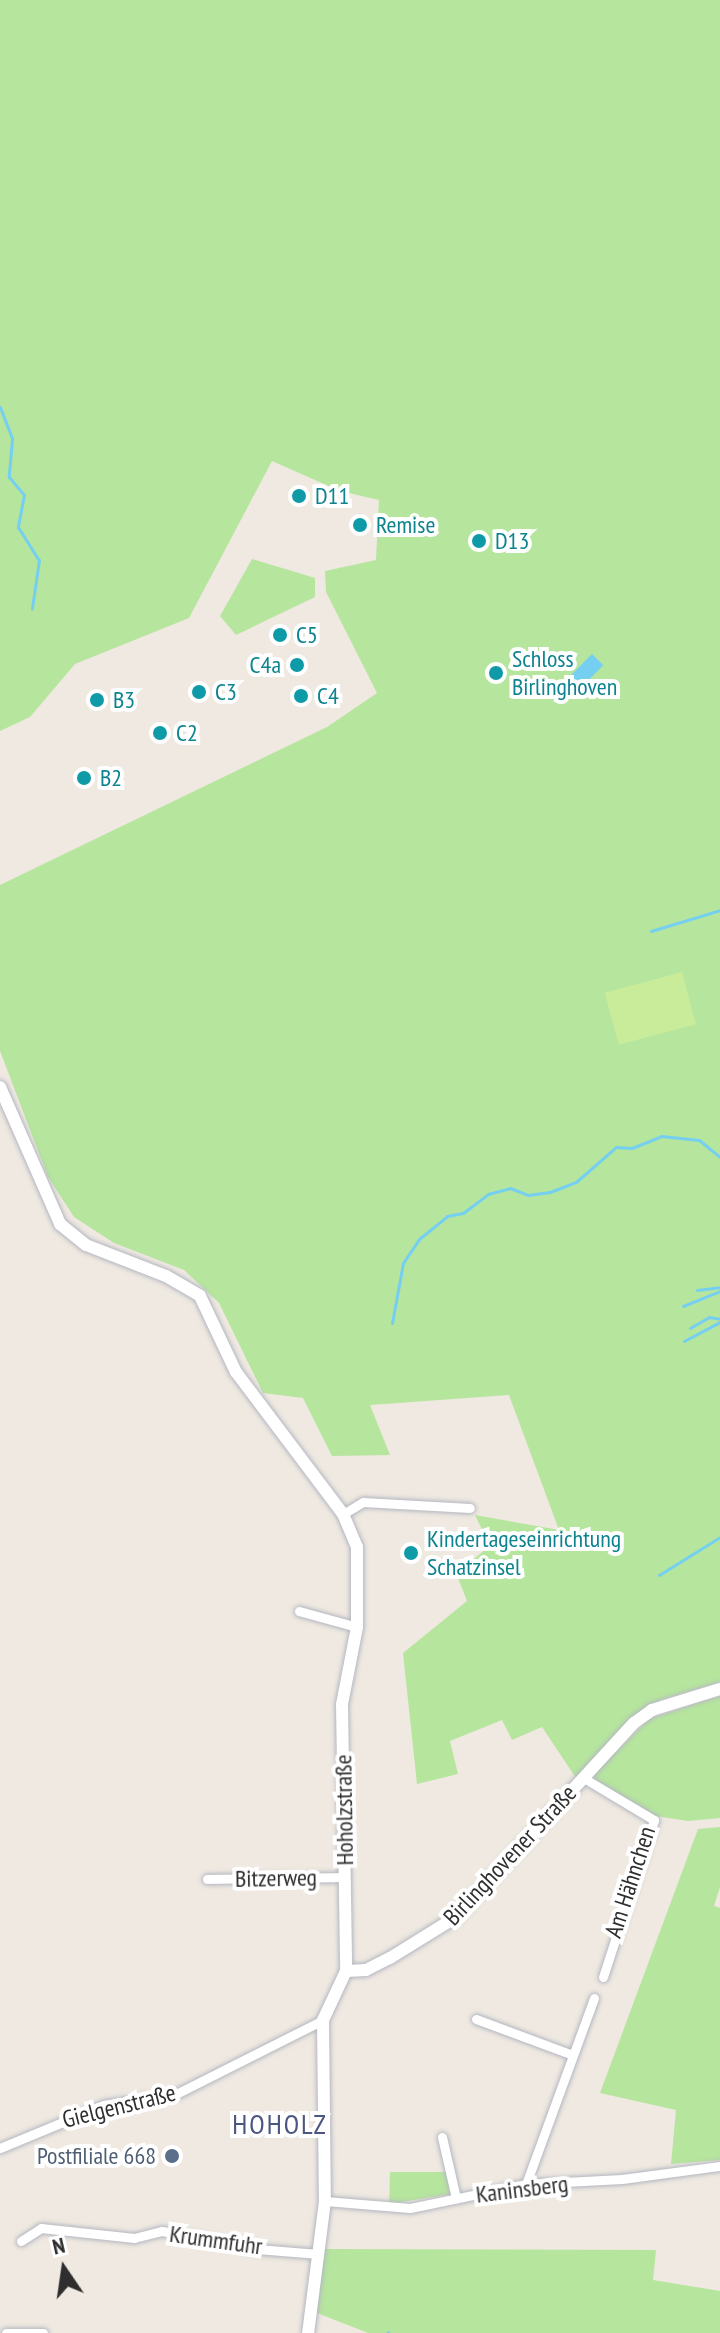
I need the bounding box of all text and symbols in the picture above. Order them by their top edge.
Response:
place label: D11 [315,482,349,510]
marker: D11 [290,487,308,505]
place label: Remise [376,511,435,539]
marker: Remise [351,516,369,534]
place label: D13 [495,527,529,555]
marker: D13 [470,532,488,550]
place label: C5 [296,621,318,649]
marker: C5 [271,626,289,644]
place label: Schloss Birlinghoven [512,645,617,701]
place label: C4a [250,651,281,679]
marker: C4a [288,656,306,674]
marker: Schloss Birlinghoven [487,664,505,682]
place label: C3 [215,678,237,706]
place label: C4 [317,682,339,710]
marker: C3 [190,683,208,701]
place label: B3 [113,686,135,714]
marker: C4 [292,687,310,705]
marker: B3 [88,691,106,709]
place label: C2 [176,719,198,747]
marker: C2 [151,724,169,742]
place label: B2 [100,764,122,792]
marker: B2 [75,769,93,787]
place label: Kindertageseinrichtung Schatzinsel [427,1525,621,1581]
marker: Kindertageseinrichtung Schatzinsel [402,1544,420,1562]
street label: Hoholzstraße [329,1754,359,1866]
street label: Birlinghovener Straße [438,1779,582,1931]
street label: Am Hähnchen [599,1823,661,1941]
street label: Bitzerweg [235,1863,317,1893]
street label: Gielgenstraße [59,2078,179,2134]
district label: HOHOLZ [232,2107,328,2141]
place label: Postfiliale 668 [37,2142,156,2170]
marker: Postfiliale 668 [163,2147,181,2165]
street label: Kaninsberg [474,2169,570,2209]
street label: Krummfuhr [168,2219,264,2261]
north arrow [24,2229,104,2309]
text: N [50,2231,68,2261]

